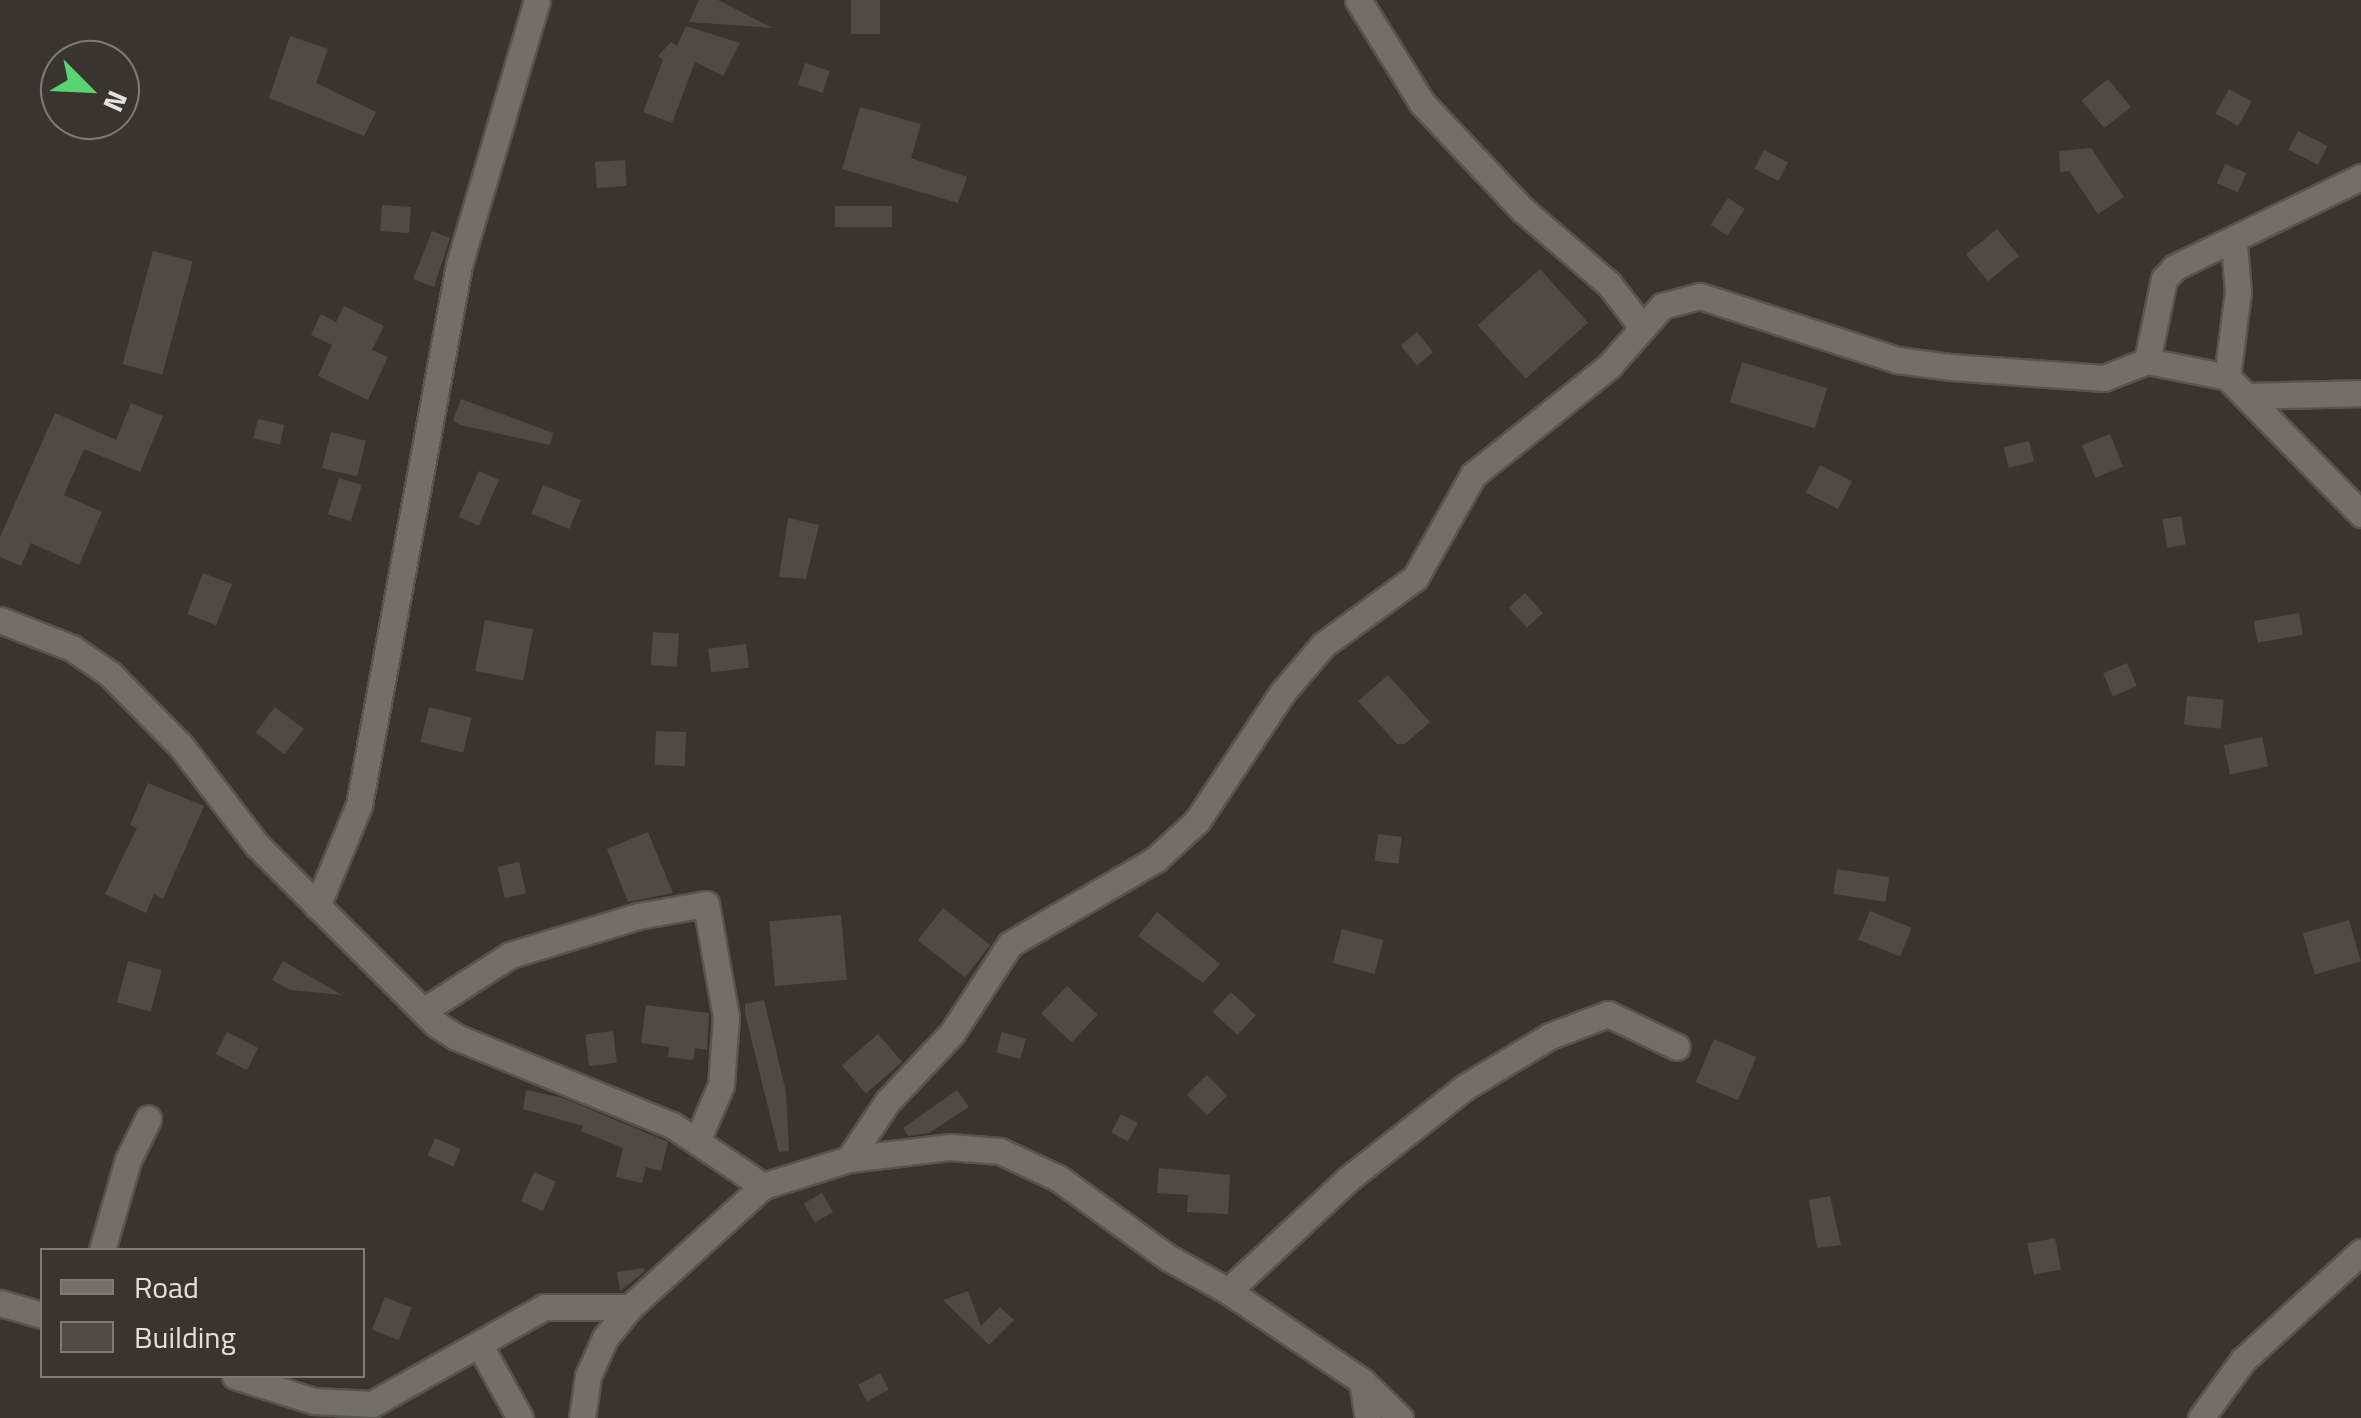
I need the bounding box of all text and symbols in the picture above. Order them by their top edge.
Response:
north arrow [40,40,140,140]
text: N [92,84,140,119]
legend [40,1248,365,1378]
text: Road [134,1264,199,1310]
text: Building [134,1314,236,1360]

